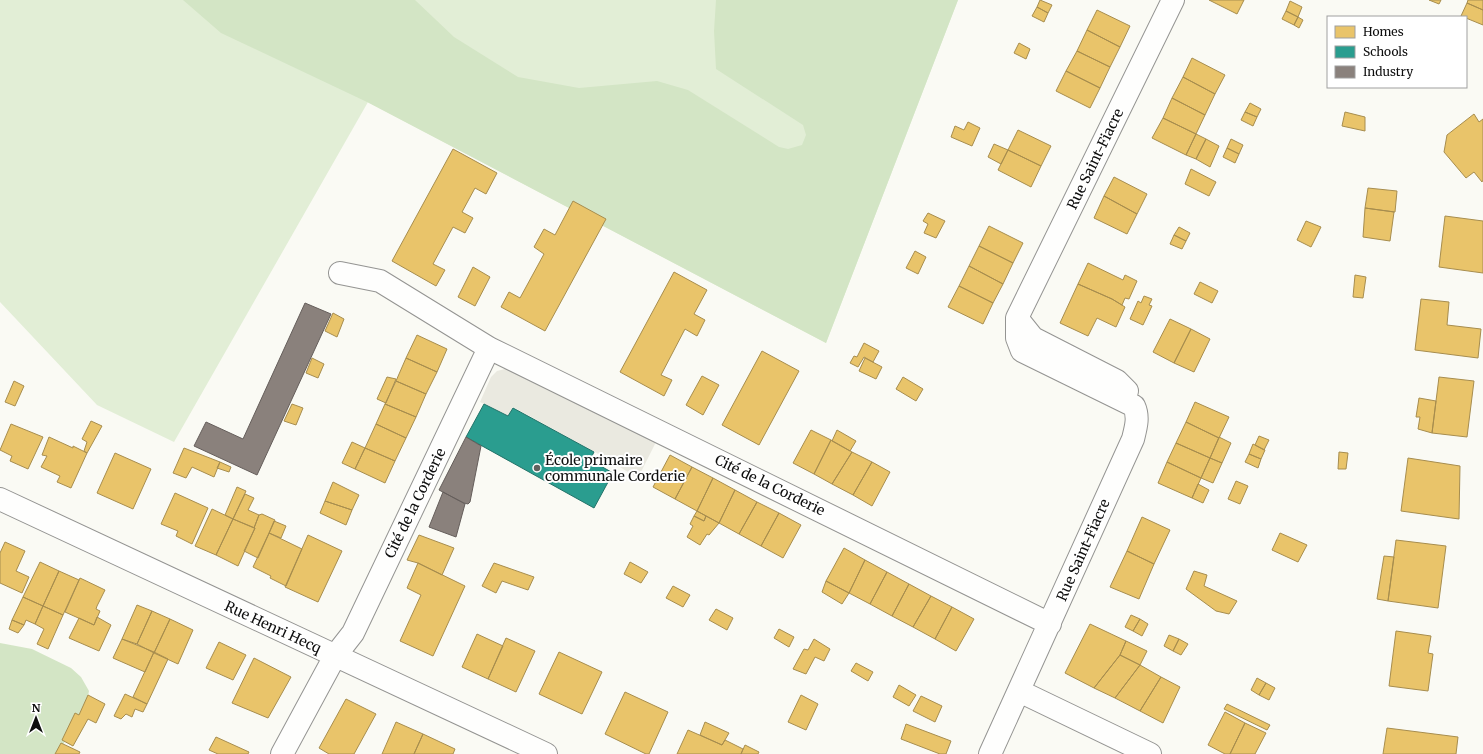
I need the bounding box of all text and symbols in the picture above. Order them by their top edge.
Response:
legend [1327,16,1467,88]
text: Homes [1363,24,1404,39]
text: Schools [1363,44,1408,59]
text: Industry [1363,64,1413,79]
street label: Rue Saint-Fiacre [1063,106,1127,212]
street label: Cité de la Corderie [381,445,449,561]
place label: École primaire communale Corderie [545,451,685,485]
street label: Cité de la Corderie [712,451,828,519]
marker: École primaire communale Corderie [532,463,542,473]
street label: Rue Saint-Fiacre [1052,496,1114,604]
street label: Rue Henri Hecq [222,597,325,658]
north arrow [16,698,56,738]
text: N [32,701,41,715]

